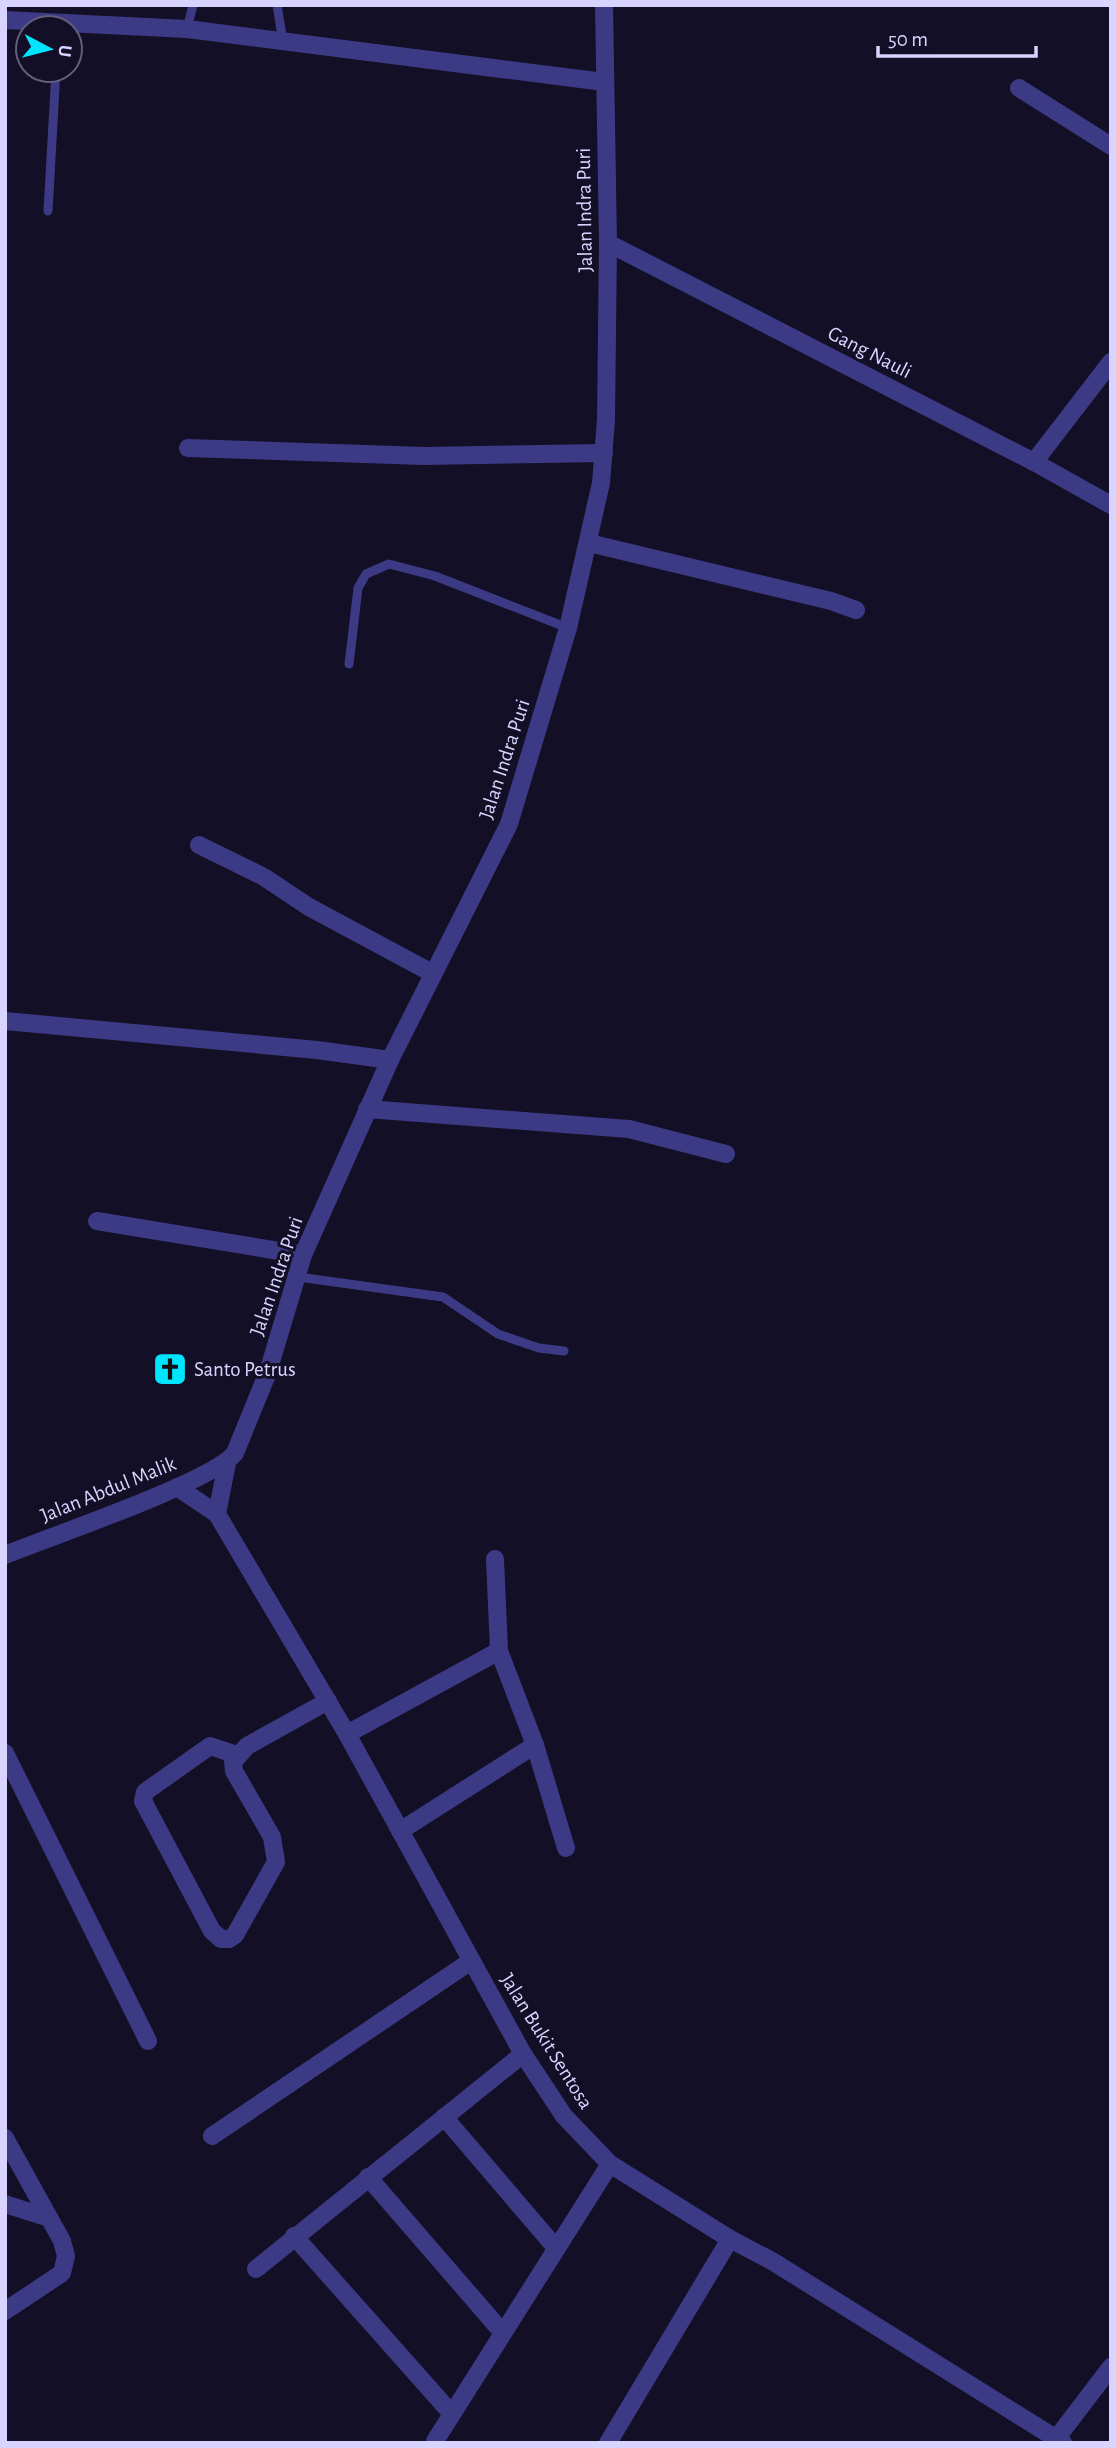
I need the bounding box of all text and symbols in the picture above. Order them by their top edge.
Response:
north arrow [14,14,84,84]
scale bar [878,14,1036,58]
text: 50 m [888,29,928,50]
text: U [54,44,75,58]
street label: Jalan Indra Puri [573,147,596,272]
street label: Gang Nauli [824,322,915,382]
street label: Jalan Indra Puri [475,697,534,822]
street label: Jalan Indra Puri [246,1214,307,1339]
church icon: Santo Petrus [151,1350,189,1388]
place label: Santo Petrus [194,1359,296,1380]
street label: Jalan Abdul Malik [38,1453,179,1526]
street label: Jalan Bukit Sentosa [496,1970,597,2113]

